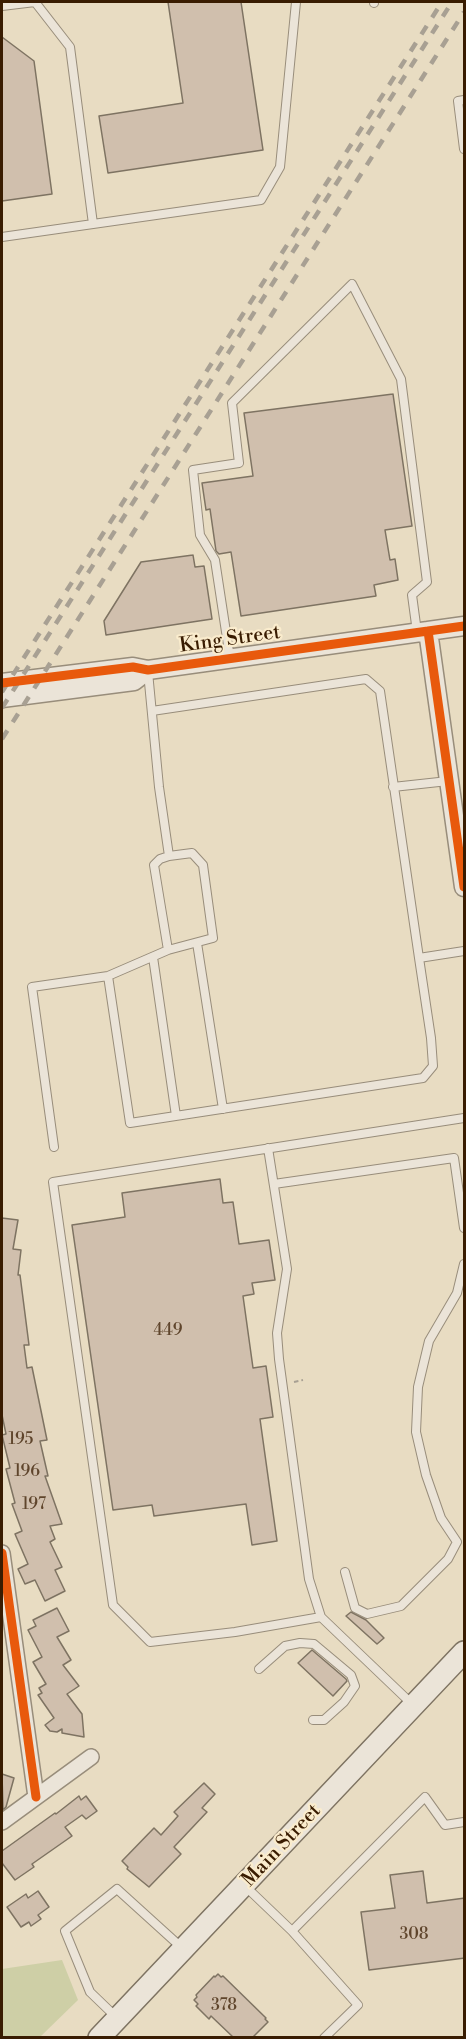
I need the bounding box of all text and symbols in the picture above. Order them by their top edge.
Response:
street label: King Street [178,621,282,659]
house number: 449 [153,1321,183,1341]
house number: 195 [9,1430,33,1450]
house number: 196 [14,1462,40,1482]
house number: 197 [22,1495,46,1515]
street label: Main Street [238,1800,326,1892]
house number: 308 [399,1925,429,1945]
house number: 378 [211,1996,237,2016]

